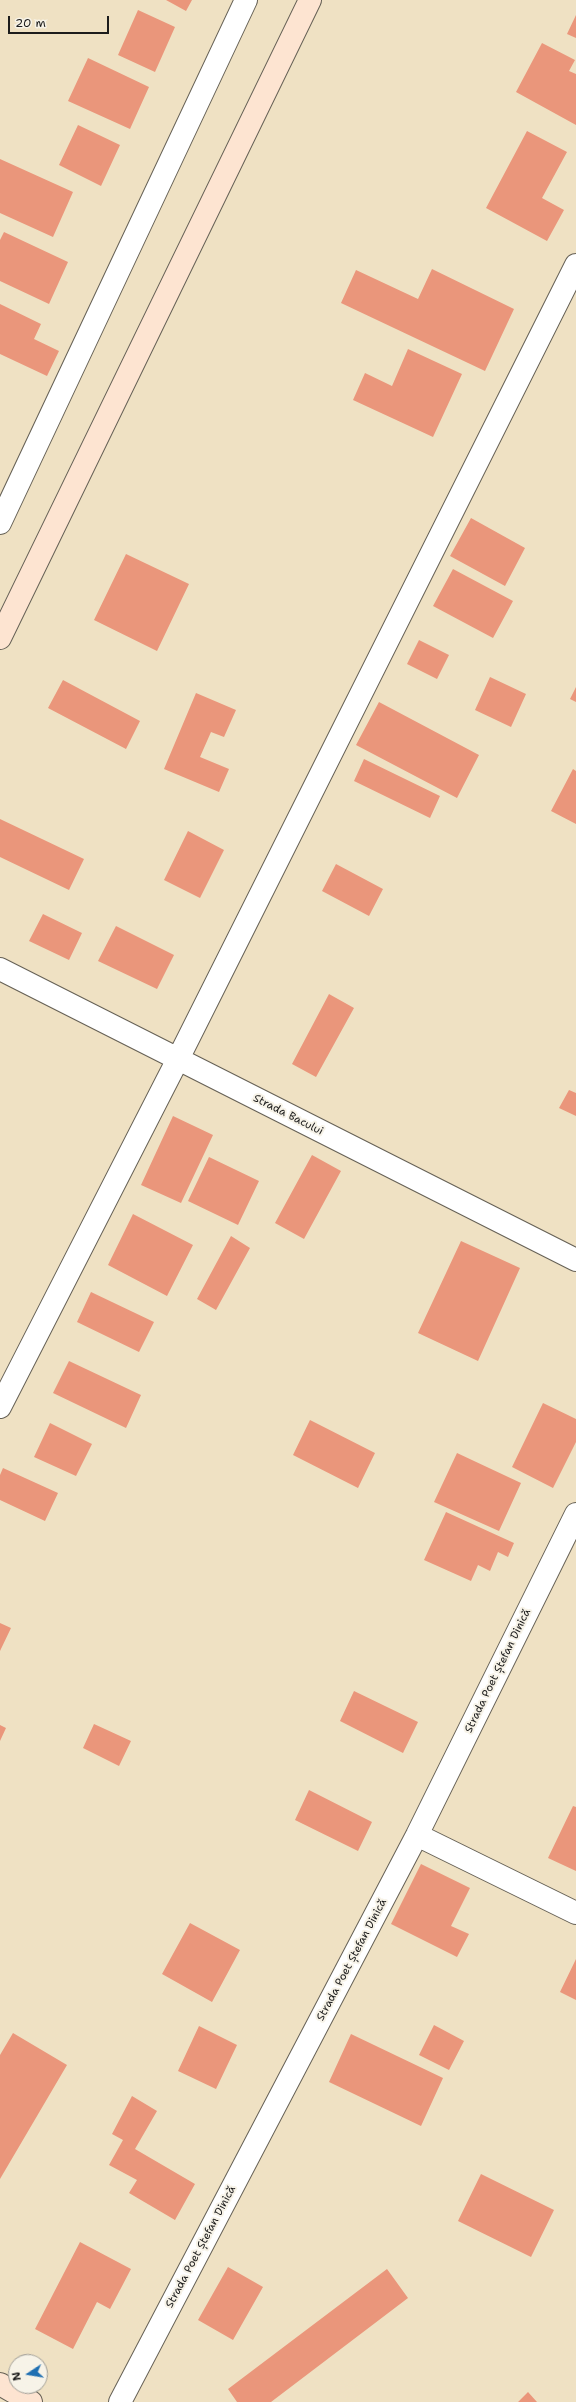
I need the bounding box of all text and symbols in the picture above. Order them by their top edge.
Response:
scale bar [10,8,111,34]
text: 20 m [15,15,46,31]
street label: Strada Bacului [251,1092,325,1138]
street label: Strada Poet Ștefan Dinică [462,1607,534,1735]
street label: Strada Poet Ștefan Dinică [314,1897,390,2023]
street label: Strada Poet Ștefan Dinică [163,2184,239,2310]
north arrow [8,2354,48,2394]
text: N [9,2371,25,2382]

